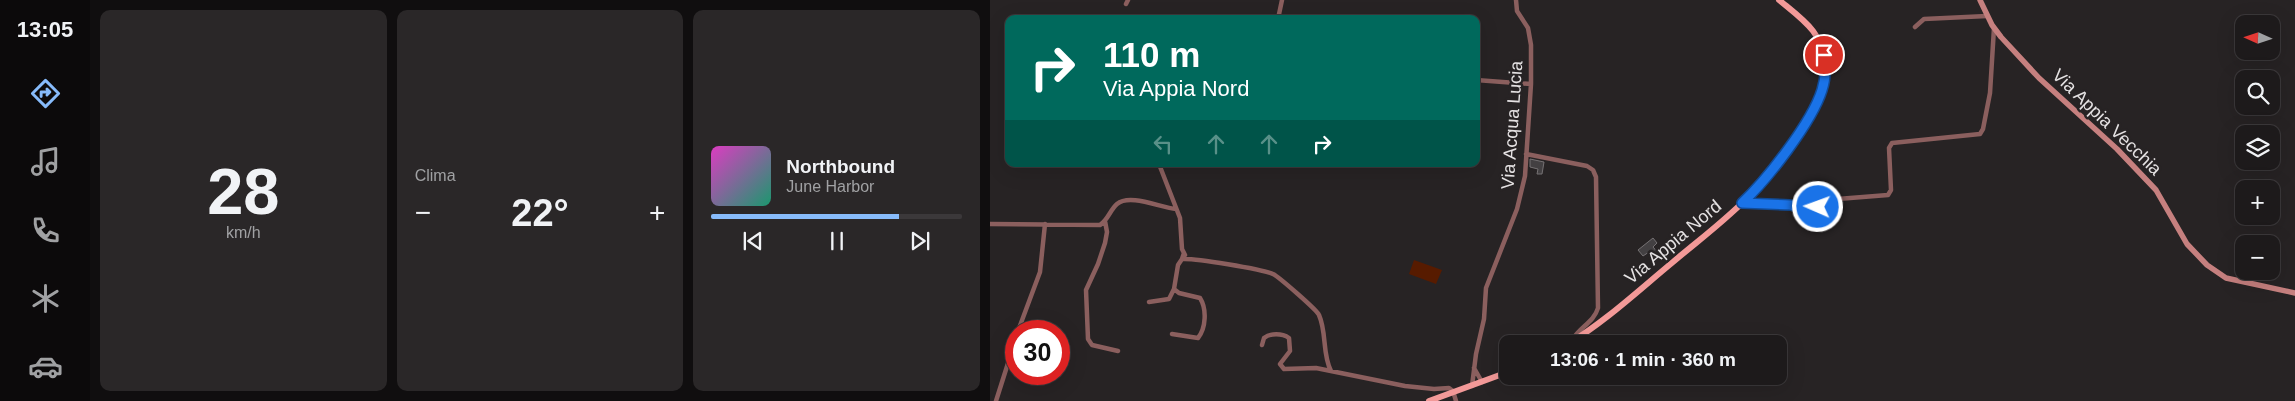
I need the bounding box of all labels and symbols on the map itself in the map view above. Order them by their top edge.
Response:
north arrow [2235,15,2280,60]
pin [1803,34,1845,76]
street label: Via Acqua Lucia [1498,59,1527,190]
street label: Via Appia Vecchia [2048,65,2166,180]
position arrow [1791,180,1843,232]
street label: Via Appia Nord [1621,196,1725,288]
speed limit sign: 30 [1005,320,1070,385]

